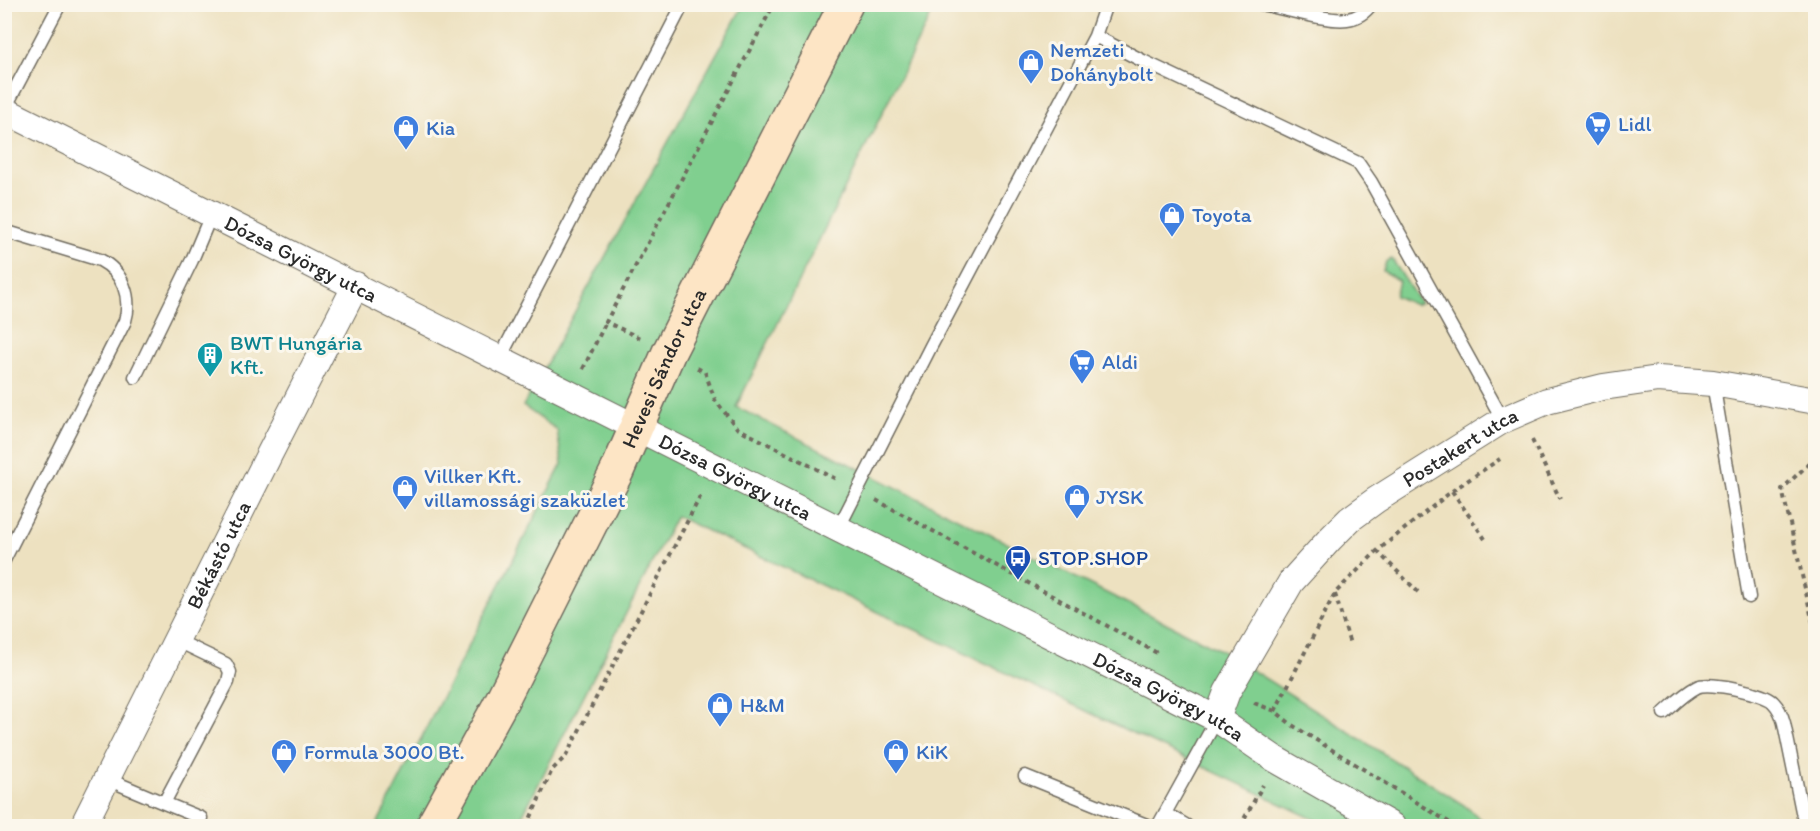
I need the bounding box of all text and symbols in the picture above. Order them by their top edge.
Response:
place label: Nemzeti Dohánybolt [1050,37,1154,86]
shop icon: Nemzeti Dohánybolt [1016,47,1046,85]
supermarket icon: Lidl [1583,109,1613,147]
place label: Lidl [1618,111,1652,136]
shop icon: Kia [391,113,421,151]
place label: Kia [426,115,455,140]
shop icon: Toyota [1157,200,1187,238]
place label: Toyota [1192,202,1252,227]
street label: Dózsa György utca [220,210,381,307]
street label: Hevesi Sándor utca [616,284,711,452]
place label: BWT Hungária Kft. [230,330,362,379]
building icon: BWT Hungária Kft. [195,340,225,378]
supermarket icon: Aldi [1067,347,1097,385]
place label: Aldi [1102,349,1138,374]
street label: Postakert utca [1398,402,1522,492]
street label: Dózsa György utca [655,428,816,525]
place label: Villker Kft. villamossági szaküzlet [424,463,626,512]
shop icon: Villker Kft. villamossági szaküzlet [390,473,420,511]
shop icon: JYSK [1062,482,1092,520]
place label: JYSK [1096,484,1144,509]
street label: Békástó utca [181,497,256,613]
bus stop icon: STOP.SHOP [1003,543,1033,581]
place label: STOP.SHOP [1038,545,1148,570]
street label: Dózsa György utca [1089,646,1249,746]
shop icon: H&M [705,690,735,728]
place label: H&M [740,692,785,717]
shop icon: Formula 3000 Bt. [269,737,299,775]
shop icon: KiK [881,737,911,775]
place label: Formula 3000 Bt. [304,739,465,764]
place label: KiK [916,739,948,764]

